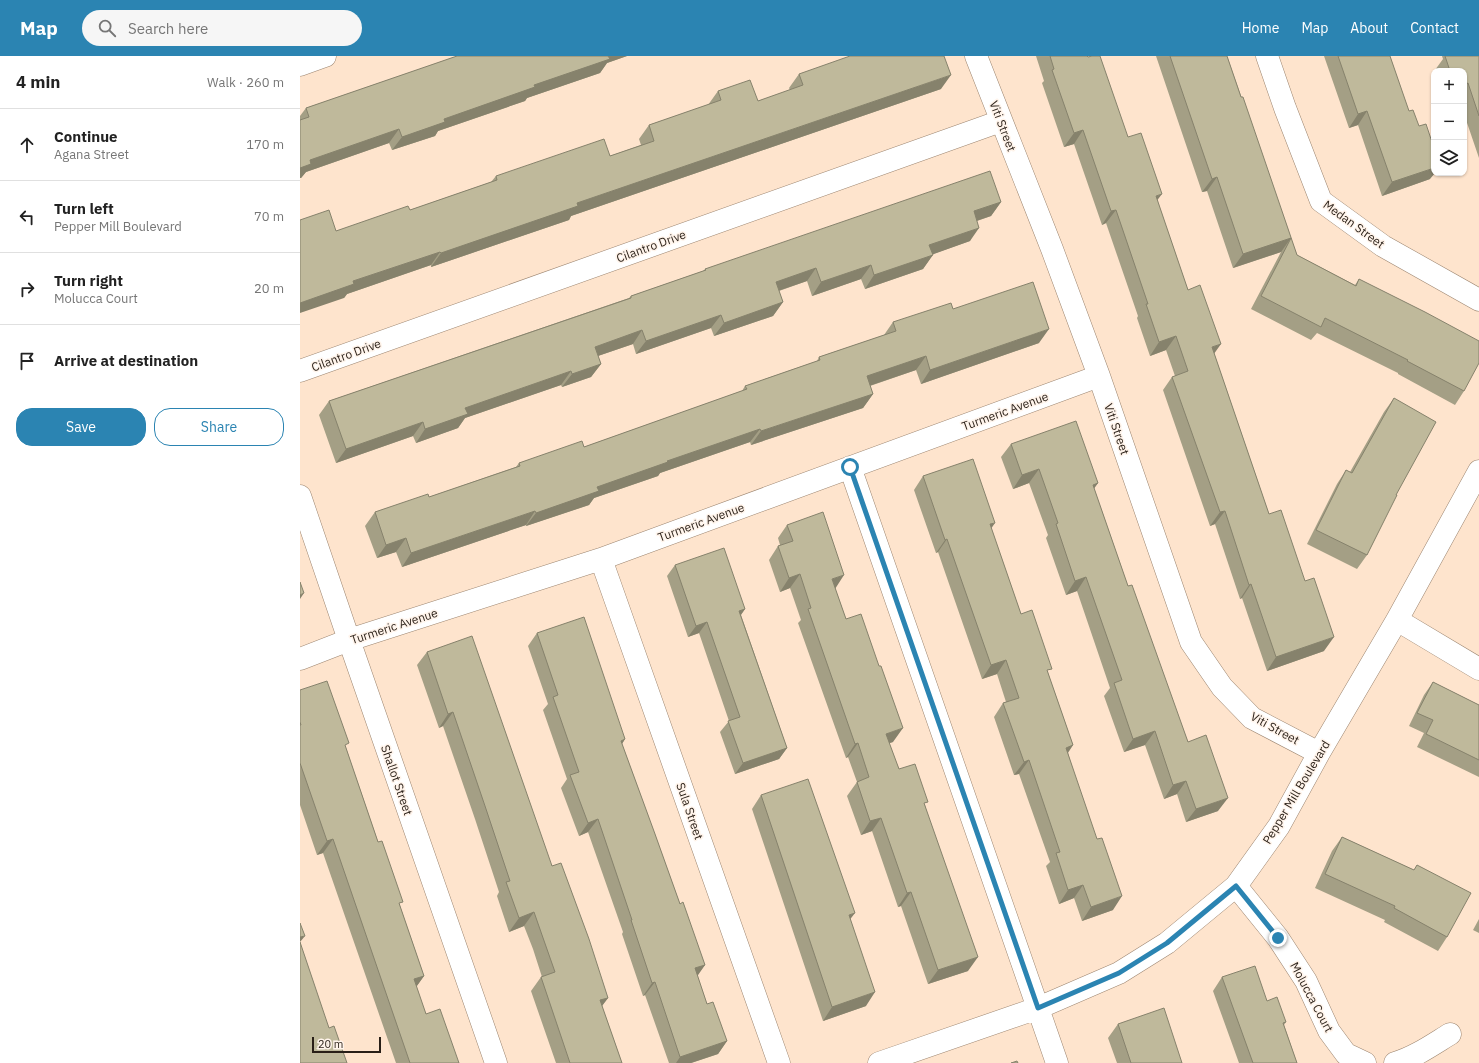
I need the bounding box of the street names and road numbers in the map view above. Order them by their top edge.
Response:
street label: Viti Street [986,98,1020,154]
street label: Medan Street [1320,197,1388,251]
street label: Cilantro Drive [614,226,688,266]
street label: Cilantro Drive [309,335,383,375]
street label: Turmeric Avenue [960,388,1051,434]
street label: Viti Street [1101,401,1133,457]
street label: Turmeric Avenue [656,499,747,545]
street label: Turmeric Avenue [348,605,440,647]
street label: Viti Street [1248,709,1302,747]
street label: Pepper Mill Boulevard [1259,738,1333,846]
street label: Shallot Street [378,743,416,817]
street label: Sula Street [673,781,707,841]
street label: Molucca Court [1287,959,1337,1035]

